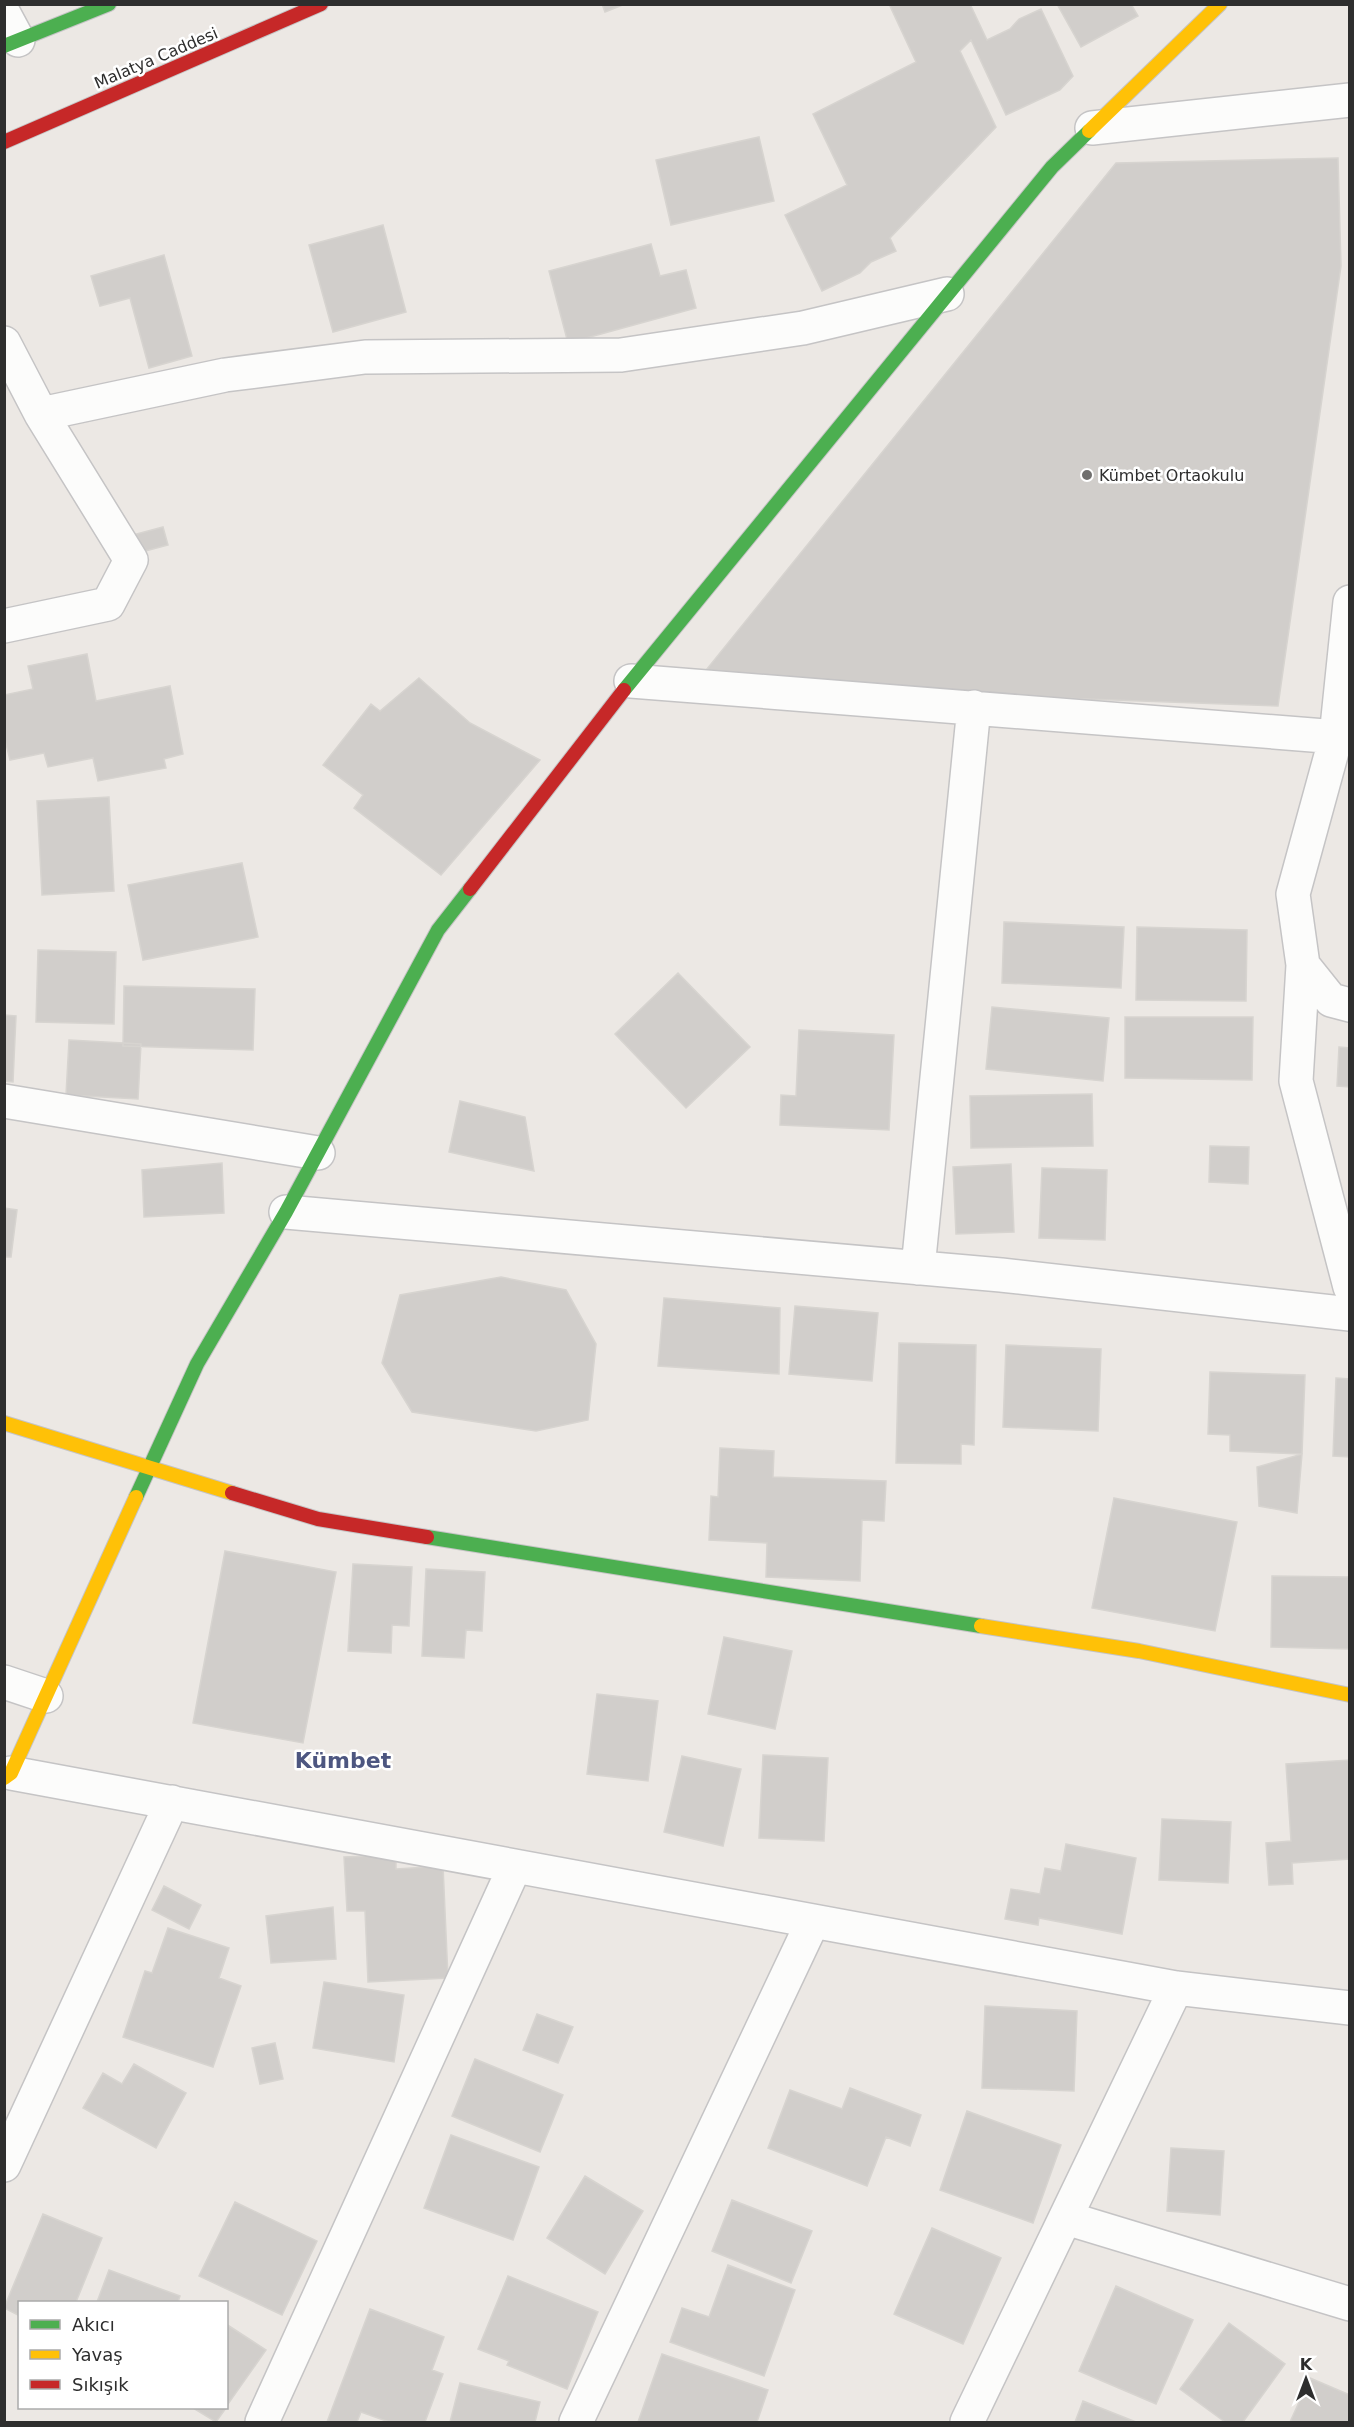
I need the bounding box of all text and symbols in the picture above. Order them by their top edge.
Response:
street label: Malatya Caddesi [91,23,221,93]
place label: Kümbet Ortaokulu [1099,466,1244,485]
marker: Kümbet Ortaokulu [1080,468,1094,482]
district label: Kümbet [295,1748,392,1773]
legend [18,2301,228,2409]
text: Akıcı [72,2314,115,2335]
text: Yavaş [71,2344,123,2365]
north arrow [1276,2349,1336,2409]
text: K [1300,2355,1313,2374]
text: Sıkışık [72,2374,129,2395]

